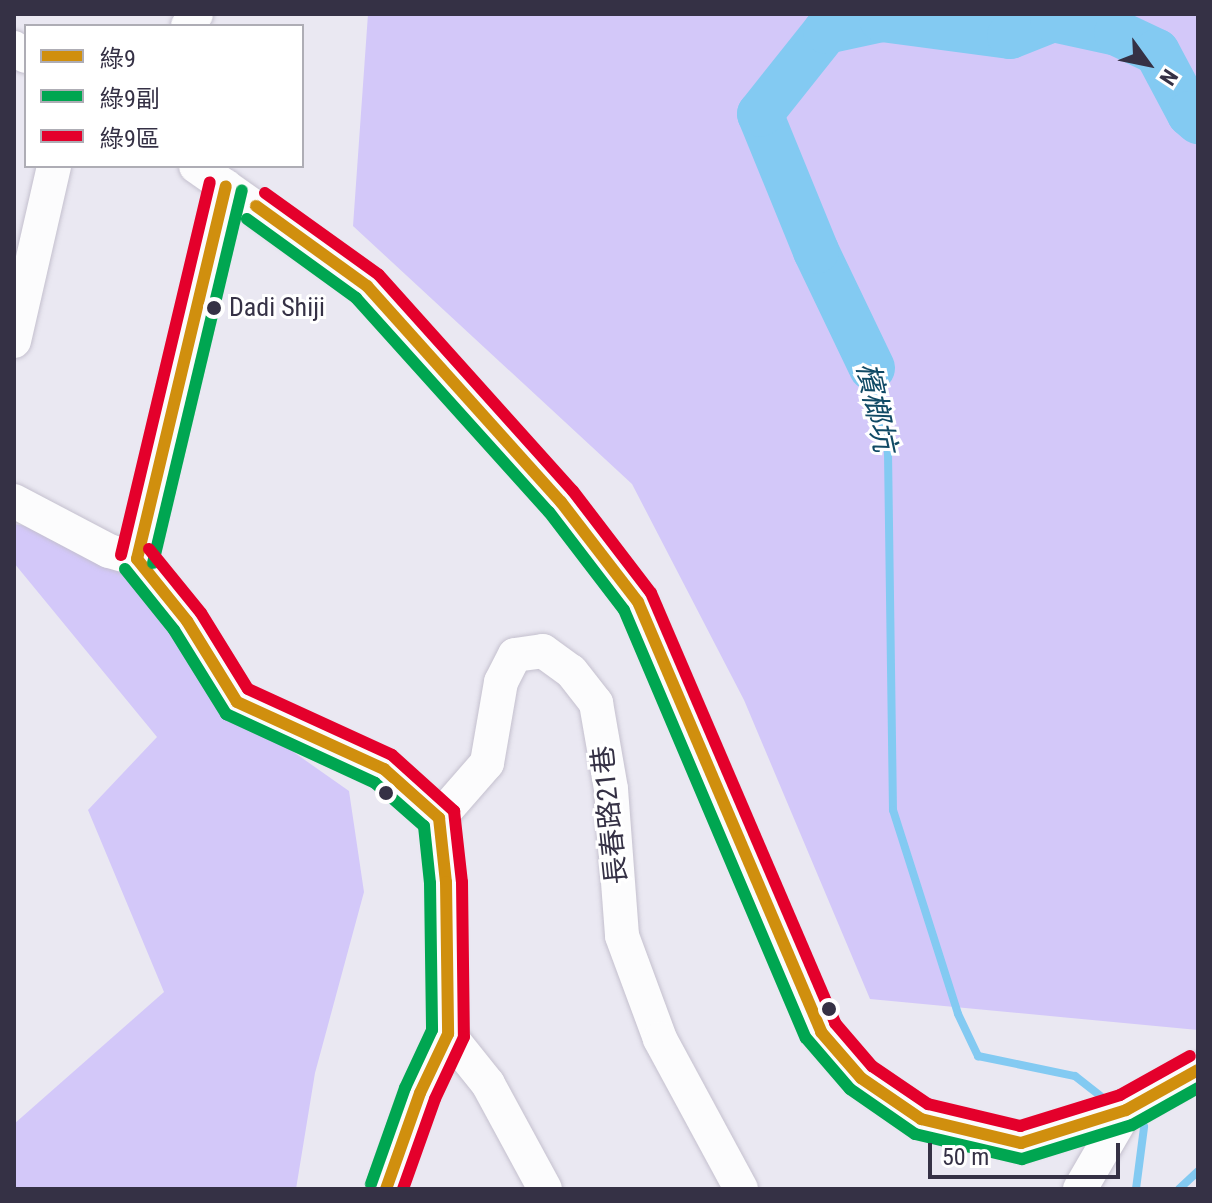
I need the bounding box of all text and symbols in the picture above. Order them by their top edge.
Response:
legend [24,24,304,168]
north arrow [1108,24,1188,104]
text: 綠9 [100,45,136,73]
text: N [1154,65,1183,90]
text: 綠9副 [100,85,160,113]
text: 綠9區 [100,125,160,153]
place label: Dadi Shiji [229,292,325,324]
marker: Dadi Shiji [206,300,222,316]
water label: 檳榔坑 [849,359,903,455]
street label: 長春路21巷 [586,744,634,886]
unlabelled marker [378,785,394,801]
unlabelled marker [821,1001,837,1017]
scale bar [932,1127,1124,1177]
text: 50 m [942,1143,989,1171]

